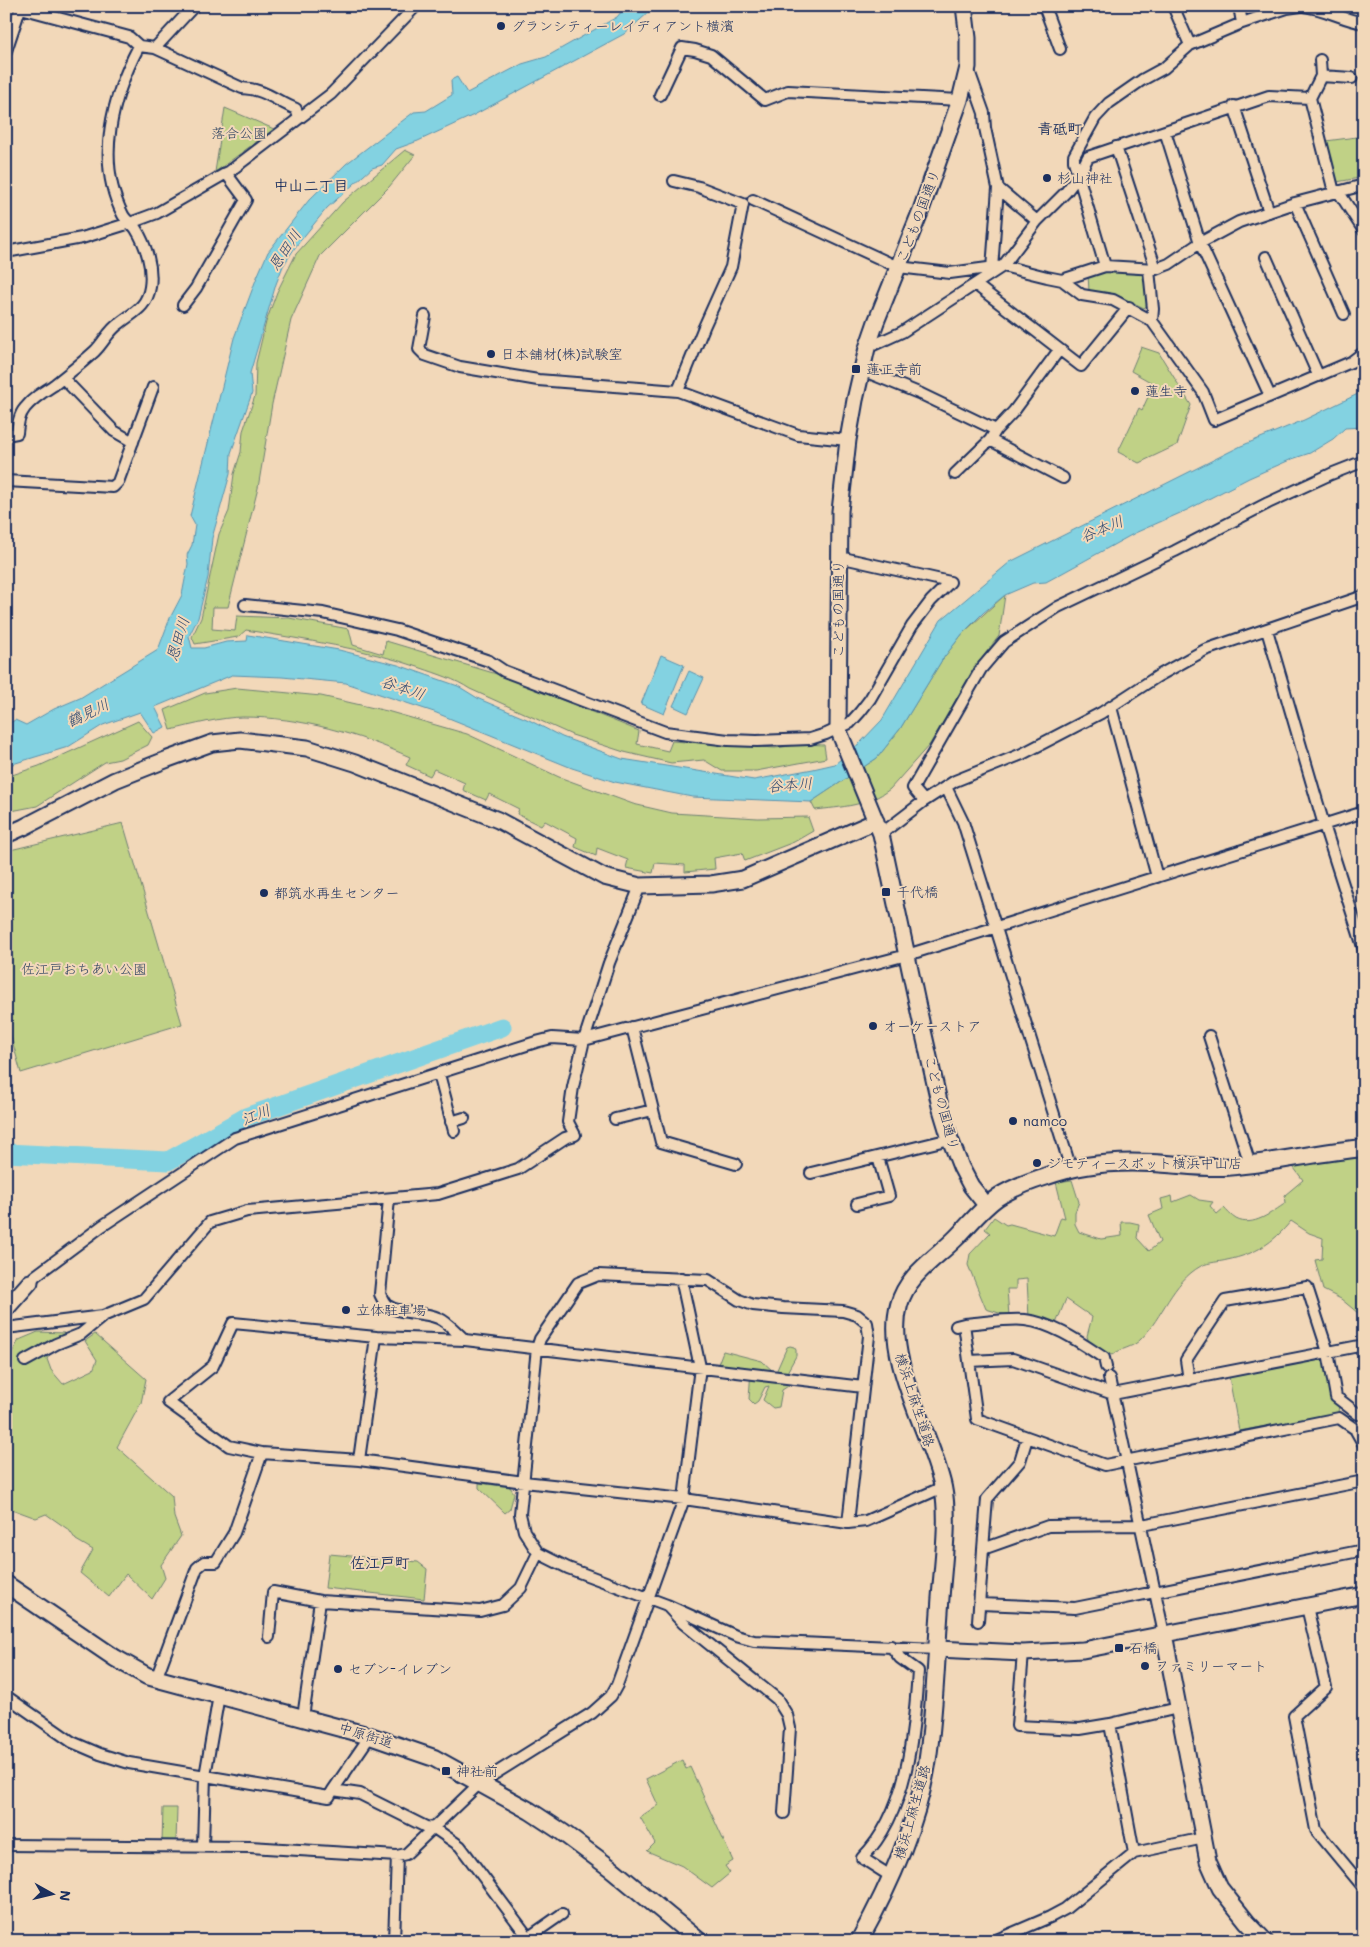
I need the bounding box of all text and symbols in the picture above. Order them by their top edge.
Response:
place label: グランシティーレイディアント横濱 [511,16,734,35]
marker: グランシティーレイディアント横濱 [495,20,507,32]
district label: 青砥町 [1037,118,1083,138]
park label: 落合公園 [211,123,267,142]
street label: こどもの国通り [891,167,944,265]
place label: 杉山神社 [1057,168,1113,187]
marker: 杉山神社 [1041,172,1053,184]
district label: 中山二丁目 [273,175,349,195]
water label: 恩田川 [263,225,305,274]
place label: 日本舗材(株)試験室 [501,344,623,363]
marker: 日本舗材(株)試験室 [485,348,497,360]
place label: 蓮正寺前 [866,359,922,378]
marker: 蓮正寺前 [850,363,862,375]
place label: 蓮生寺 [1145,381,1187,400]
marker: 蓮生寺 [1129,385,1141,397]
water label: 谷本川 [1077,510,1126,546]
street label: こどもの国通り [828,560,847,658]
water label: 恩田川 [161,614,193,663]
water label: 谷本川 [379,670,428,704]
water label: 鶴見川 [63,693,112,731]
water label: 谷本川 [767,772,813,796]
place label: 千代橋 [896,882,938,901]
place label: 都筑水再生センター [274,883,399,902]
marker: 千代橋 [880,886,892,898]
marker: 都筑水再生センター [258,887,270,899]
park label: 佐江戸おちあい公園 [21,959,147,978]
place label: オーケーストア [883,1016,981,1035]
marker: オーケーストア [867,1020,879,1032]
street label: こどもの国通り [921,1053,964,1153]
water label: 江川 [238,1099,273,1129]
place label: namco [1023,1111,1067,1130]
marker: namco [1007,1115,1019,1127]
place label: ジモティースポット横浜中山店 [1047,1153,1242,1172]
marker: ジモティースポット横浜中山店 [1031,1157,1043,1169]
place label: 立体駐車場 [356,1300,426,1319]
marker: 立体駐車場 [340,1304,352,1316]
street label: 横浜上麻生道路 [891,1350,940,1449]
district label: 佐江戸町 [350,1552,410,1572]
place label: 石橋 [1129,1638,1157,1657]
marker: 石橋 [1113,1642,1125,1654]
place label: ファミリーマート [1155,1656,1267,1675]
place label: セブン-イレブン [348,1659,452,1678]
marker: ファミリーマート [1139,1660,1151,1672]
marker: セブン-イレブン [332,1663,344,1675]
street label: 中原街道 [337,1717,396,1752]
place label: 神社前 [456,1761,498,1780]
street label: 横浜上麻生道路 [889,1762,934,1862]
marker: 神社前 [440,1765,452,1777]
north arrow [28,1870,78,1920]
text: N [55,1889,76,1902]

